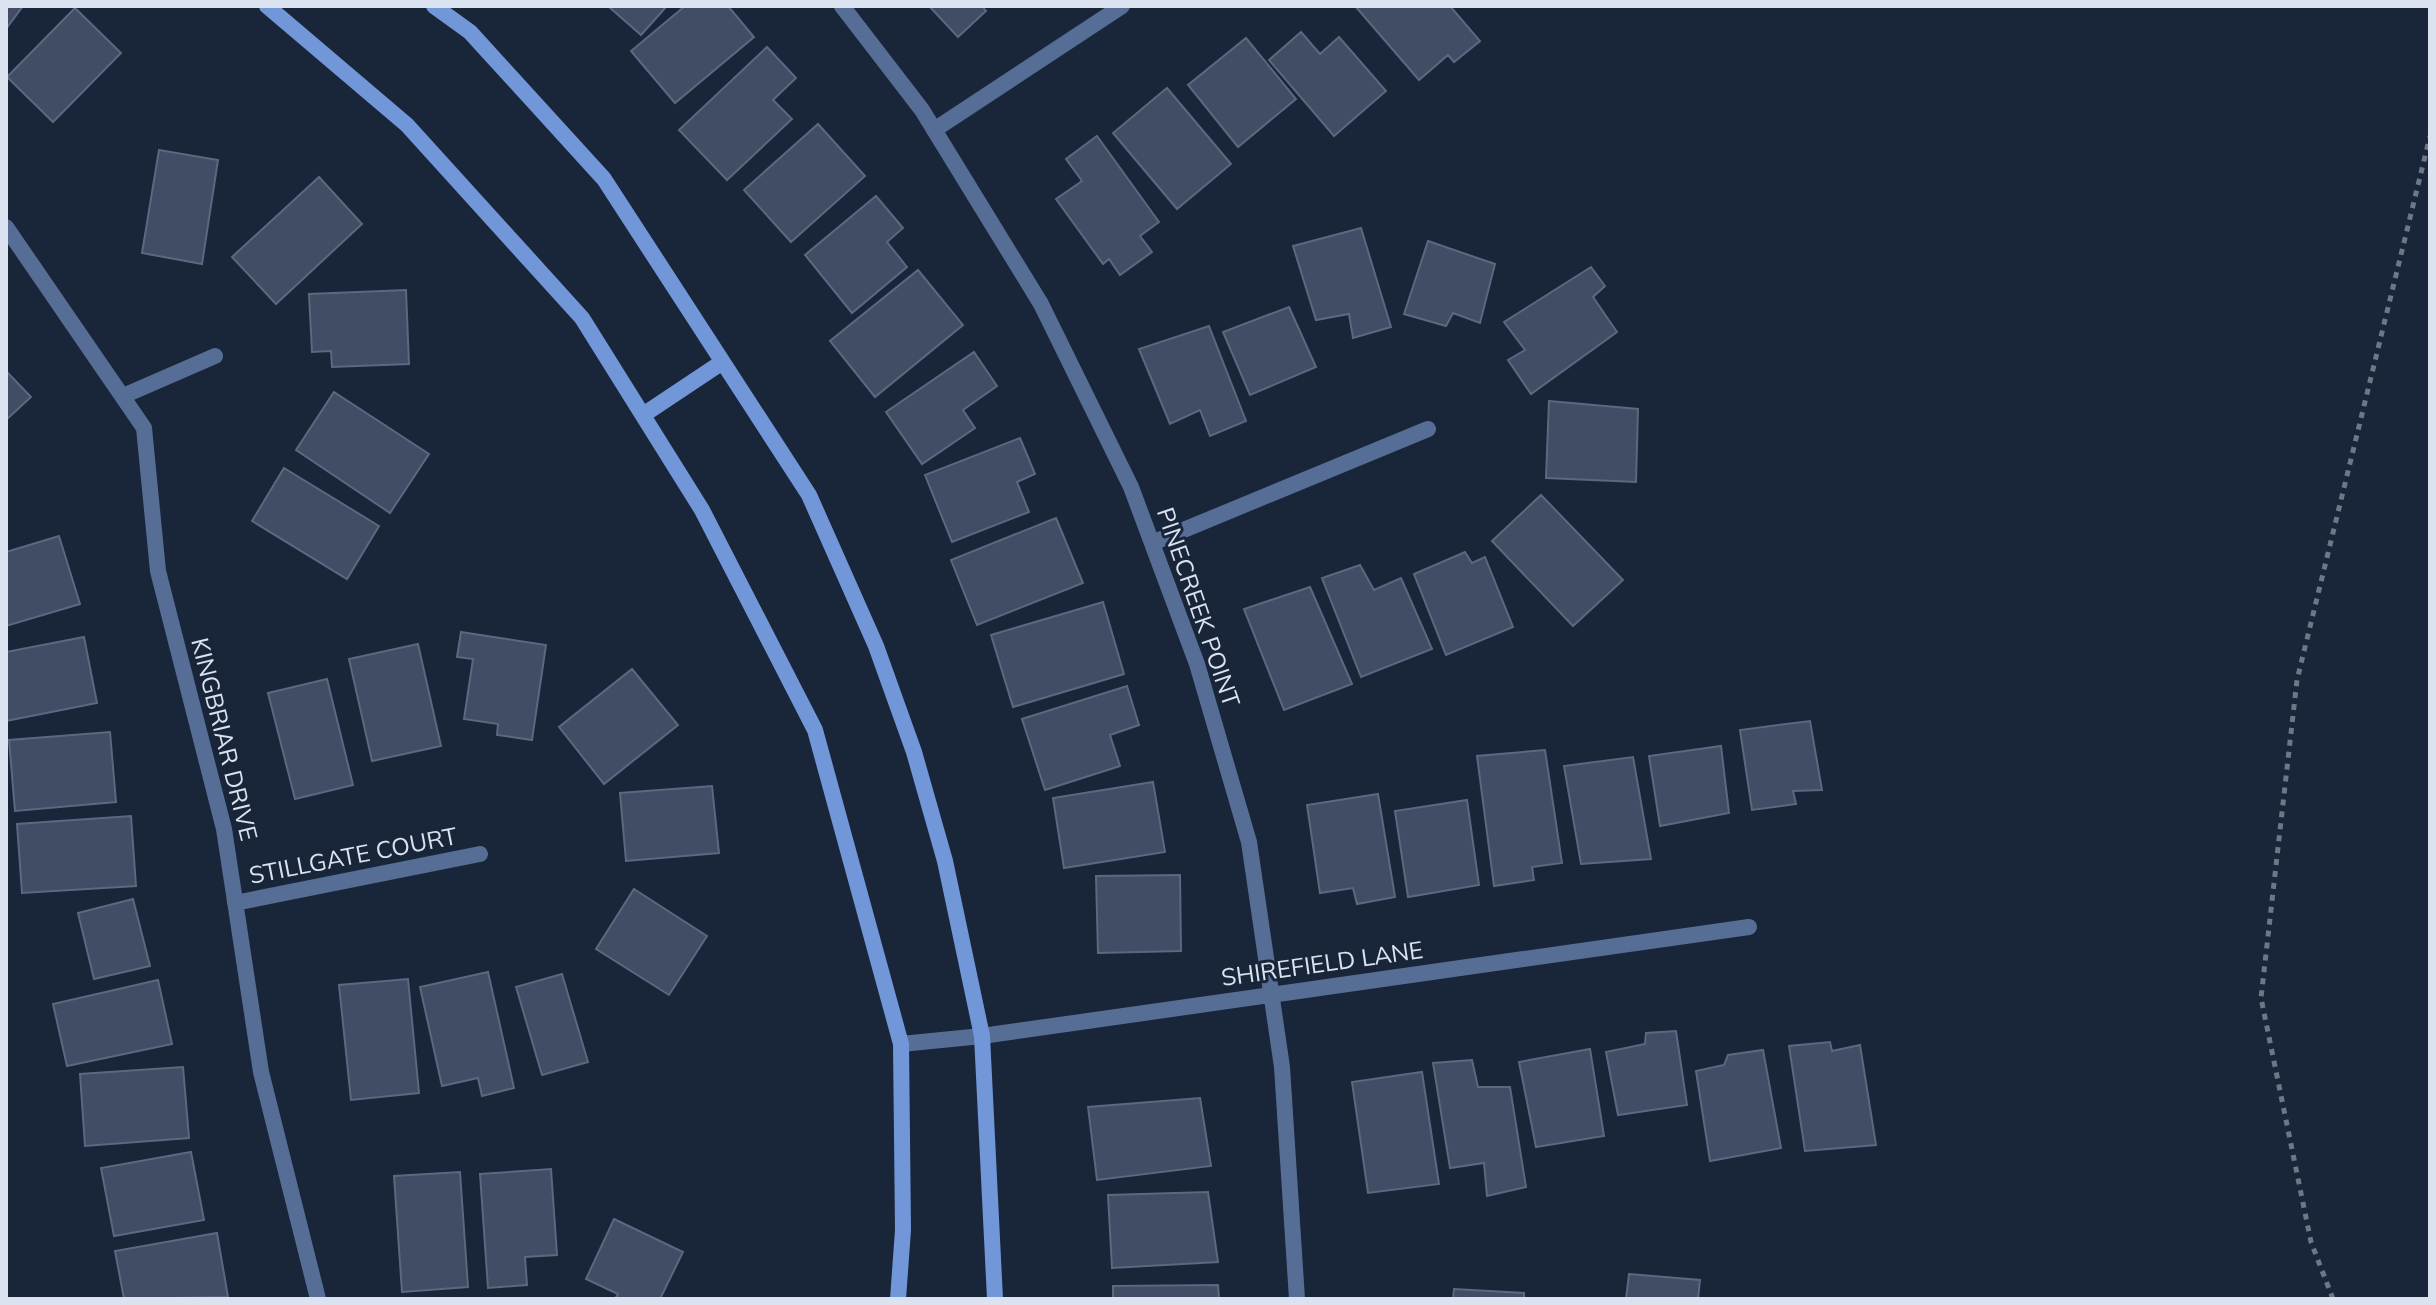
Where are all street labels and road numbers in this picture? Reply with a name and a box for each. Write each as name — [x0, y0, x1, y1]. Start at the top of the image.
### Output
street label: PINECREEK POINT — [1151, 503, 1247, 711]
street label: KINGBRIAR DRIVE — [185, 634, 265, 844]
street label: STILLGATE COURT — [246, 820, 460, 890]
street label: SHIREFIELD LANE — [1219, 934, 1425, 992]

